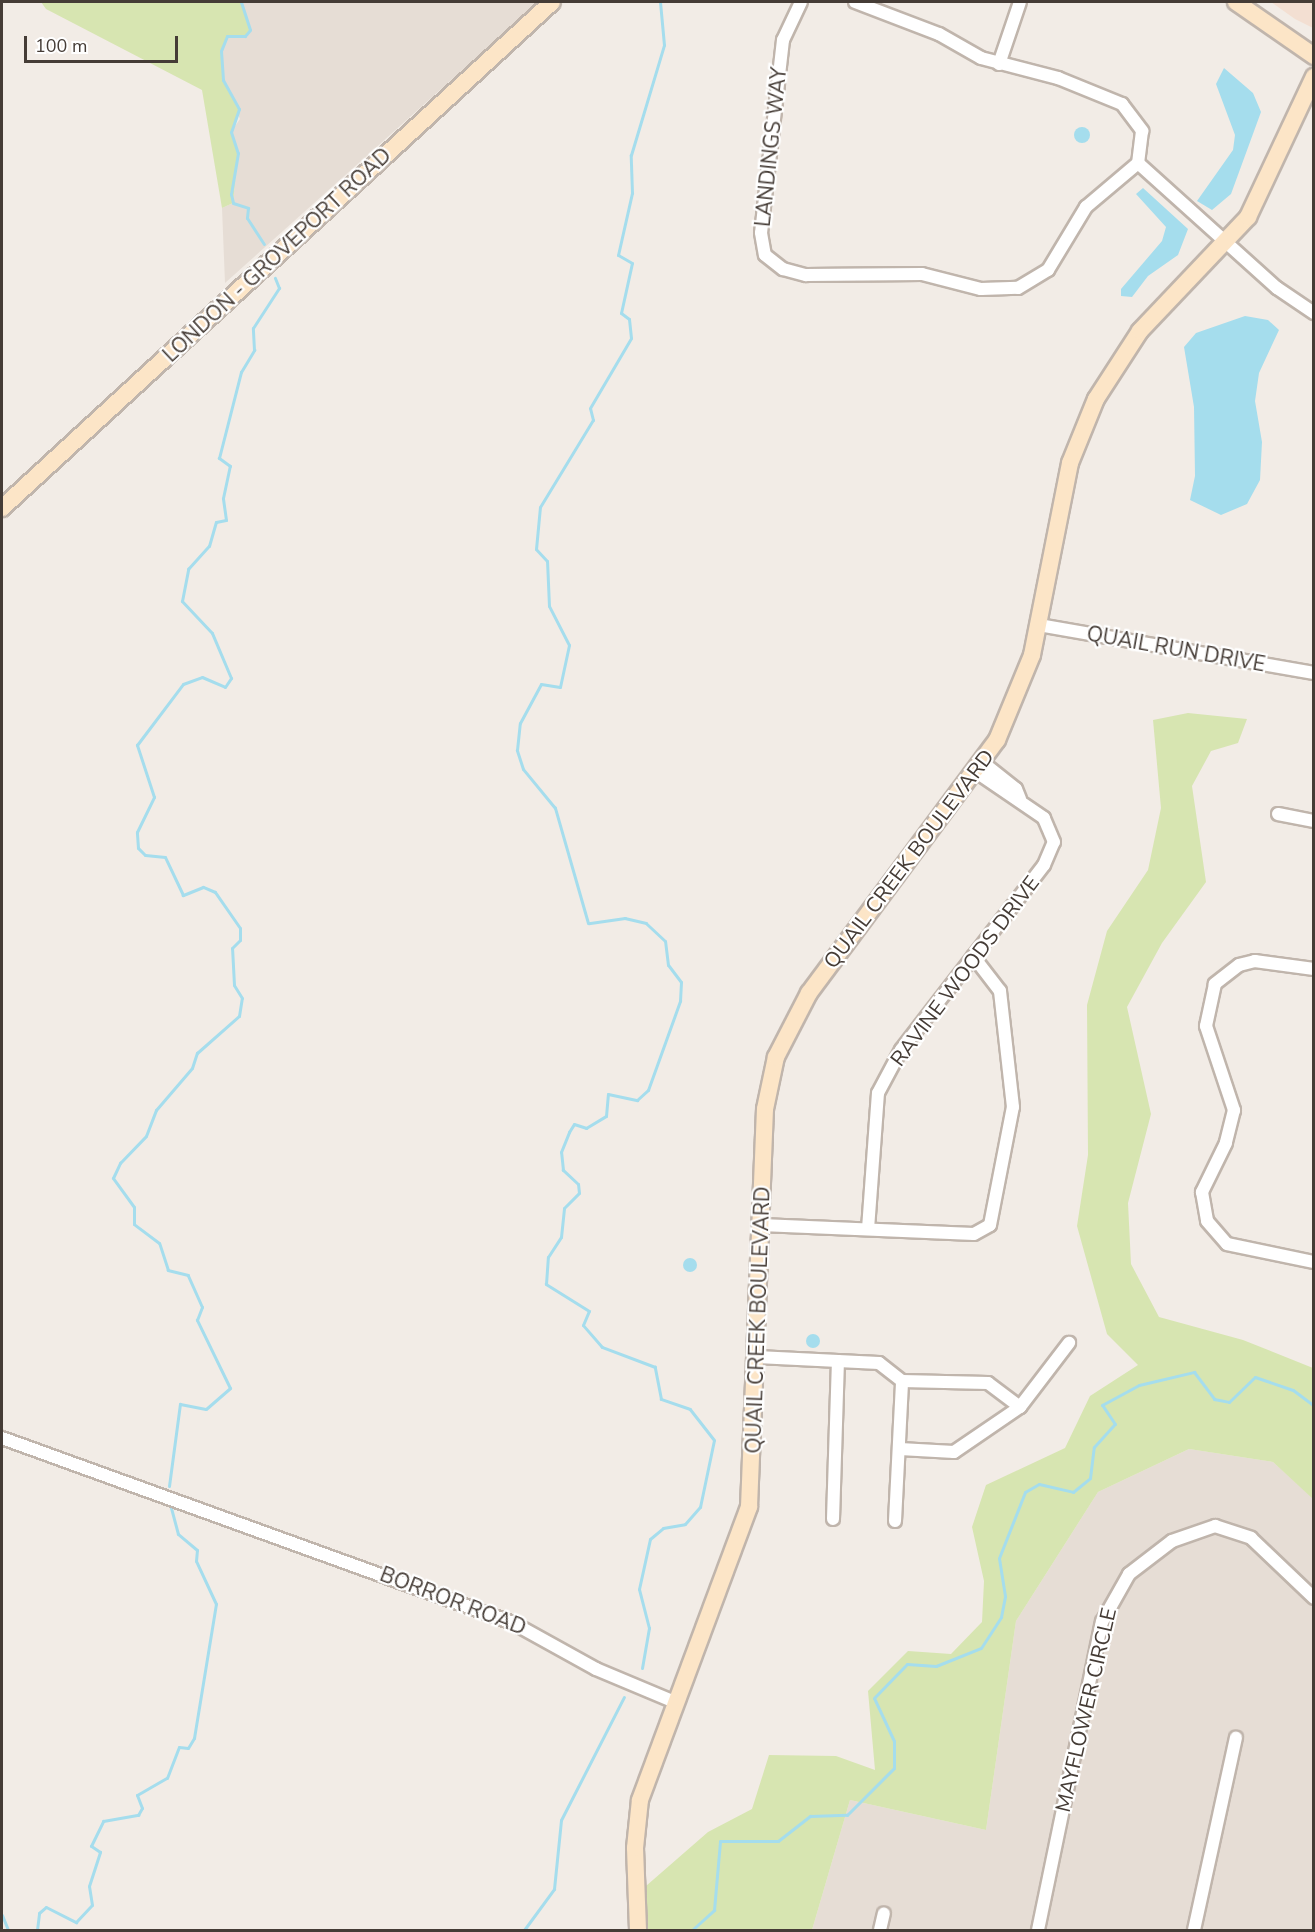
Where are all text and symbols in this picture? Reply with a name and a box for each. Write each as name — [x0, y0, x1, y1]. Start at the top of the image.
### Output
scale bar — [27, 24, 182, 62]
text: 100 m — [35, 34, 87, 58]
street label: LANDINGS WAY — [750, 66, 792, 228]
street label: LONDON - GROVEPORT ROAD — [158, 143, 396, 367]
street label: QUAIL RUN DRIVE — [1085, 621, 1267, 677]
street label: QUAIL CREEK BOULEVARD — [818, 745, 1000, 973]
street label: RAVINE WOODS DRIVE — [885, 871, 1045, 1071]
street label: QUAIL CREEK BOULEVARD — [741, 1186, 775, 1454]
street label: BORROR ROAD — [376, 1562, 530, 1640]
street label: MAYFLOWER CIRCLE — [1050, 1605, 1122, 1815]

